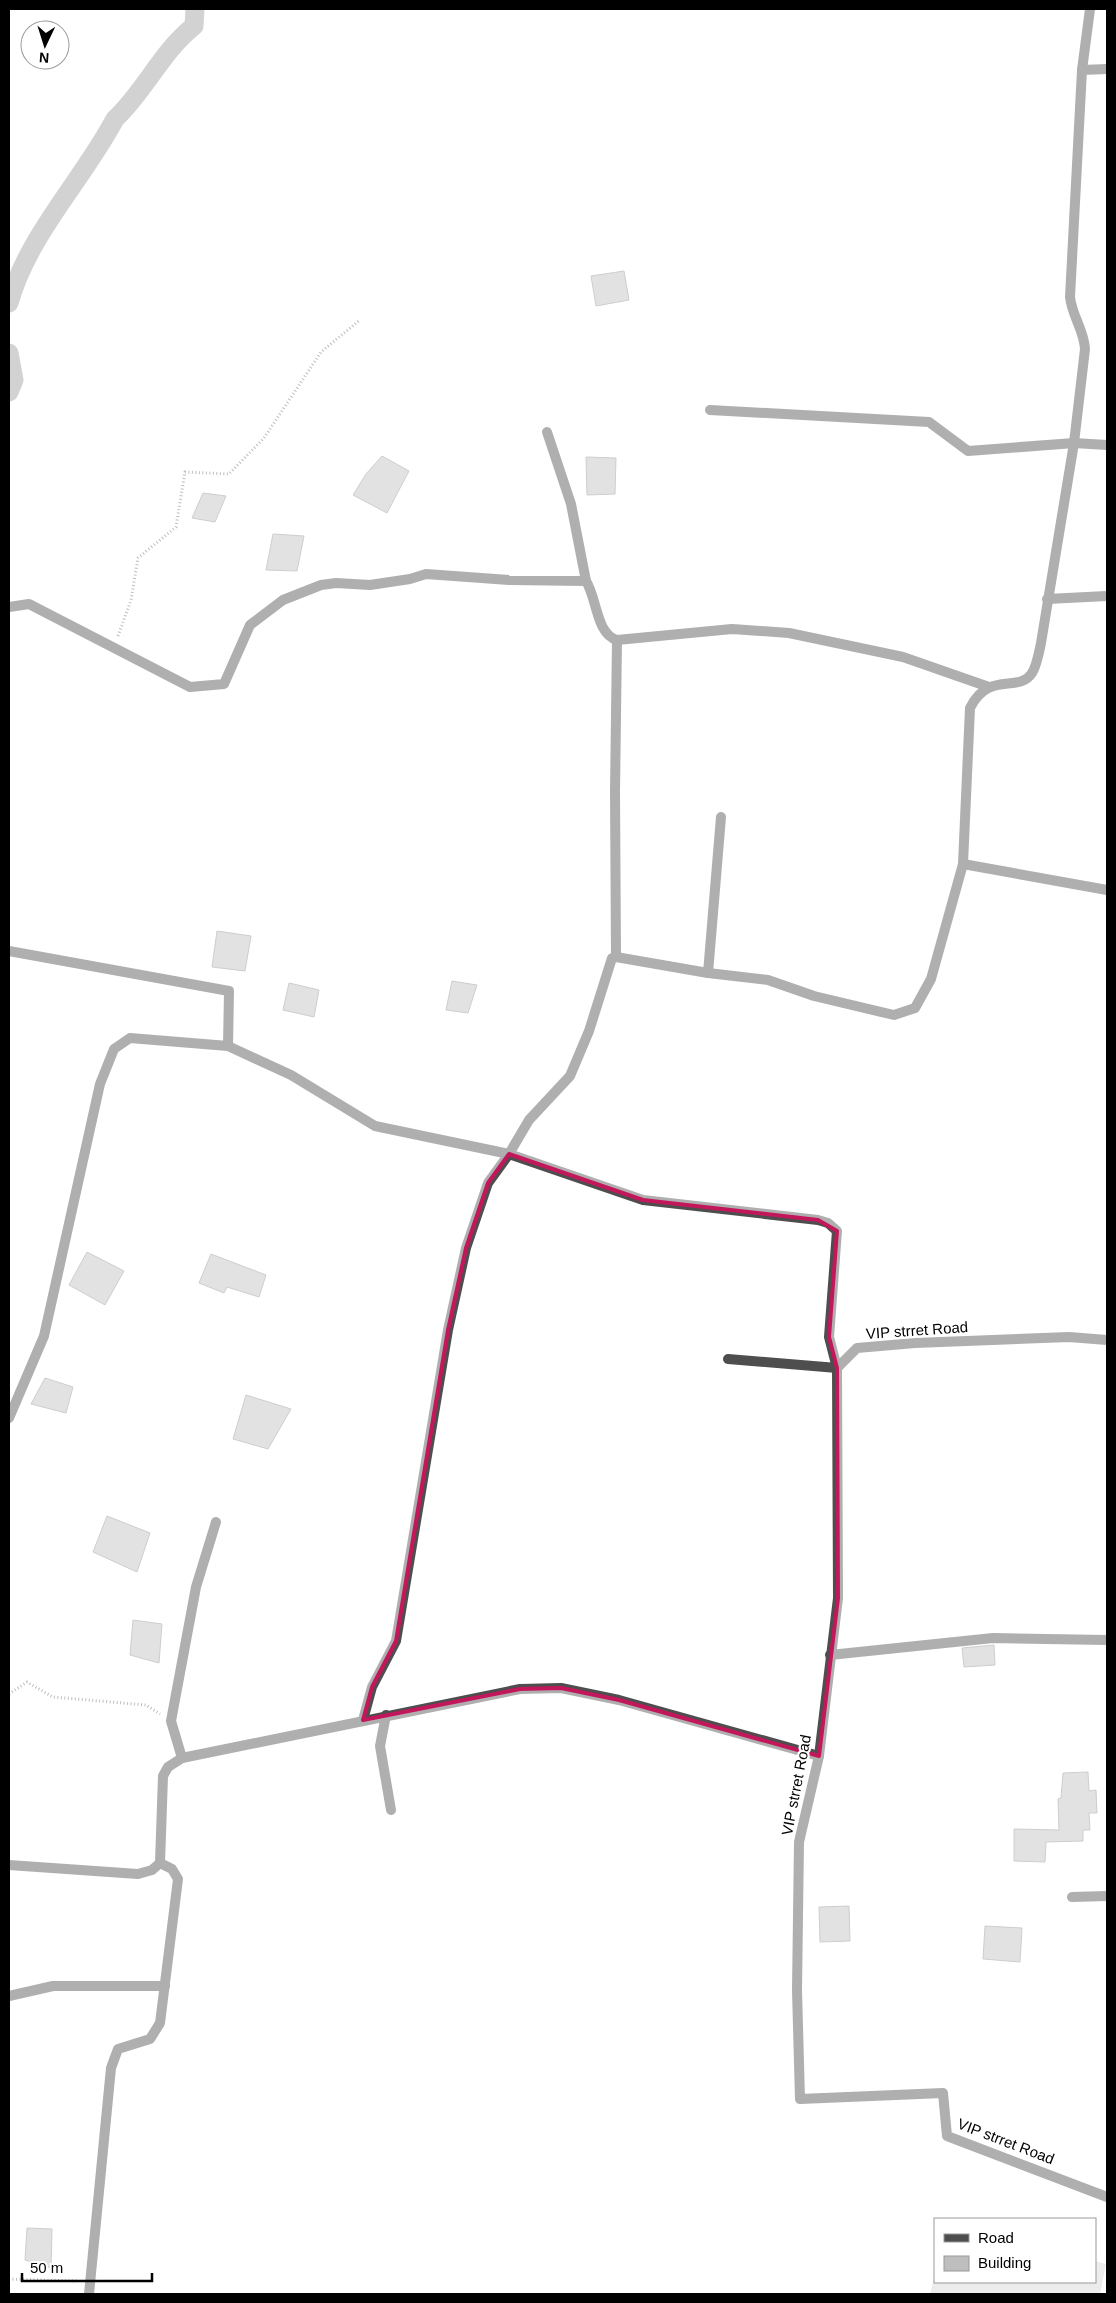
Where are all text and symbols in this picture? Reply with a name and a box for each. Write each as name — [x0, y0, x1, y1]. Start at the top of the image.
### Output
north arrow — [20, 20, 70, 70]
text: N — [38, 50, 50, 66]
street label: VIP strret Road — [865, 1318, 969, 1342]
street label: VIP strret Road — [778, 1733, 814, 1837]
street label: VIP strret Road — [955, 2115, 1057, 2167]
legend — [934, 2218, 1096, 2283]
text: Road — [978, 2229, 1014, 2246]
scale bar — [22, 2250, 152, 2282]
text: Building — [978, 2254, 1031, 2271]
text: 50 m — [30, 2259, 63, 2276]

